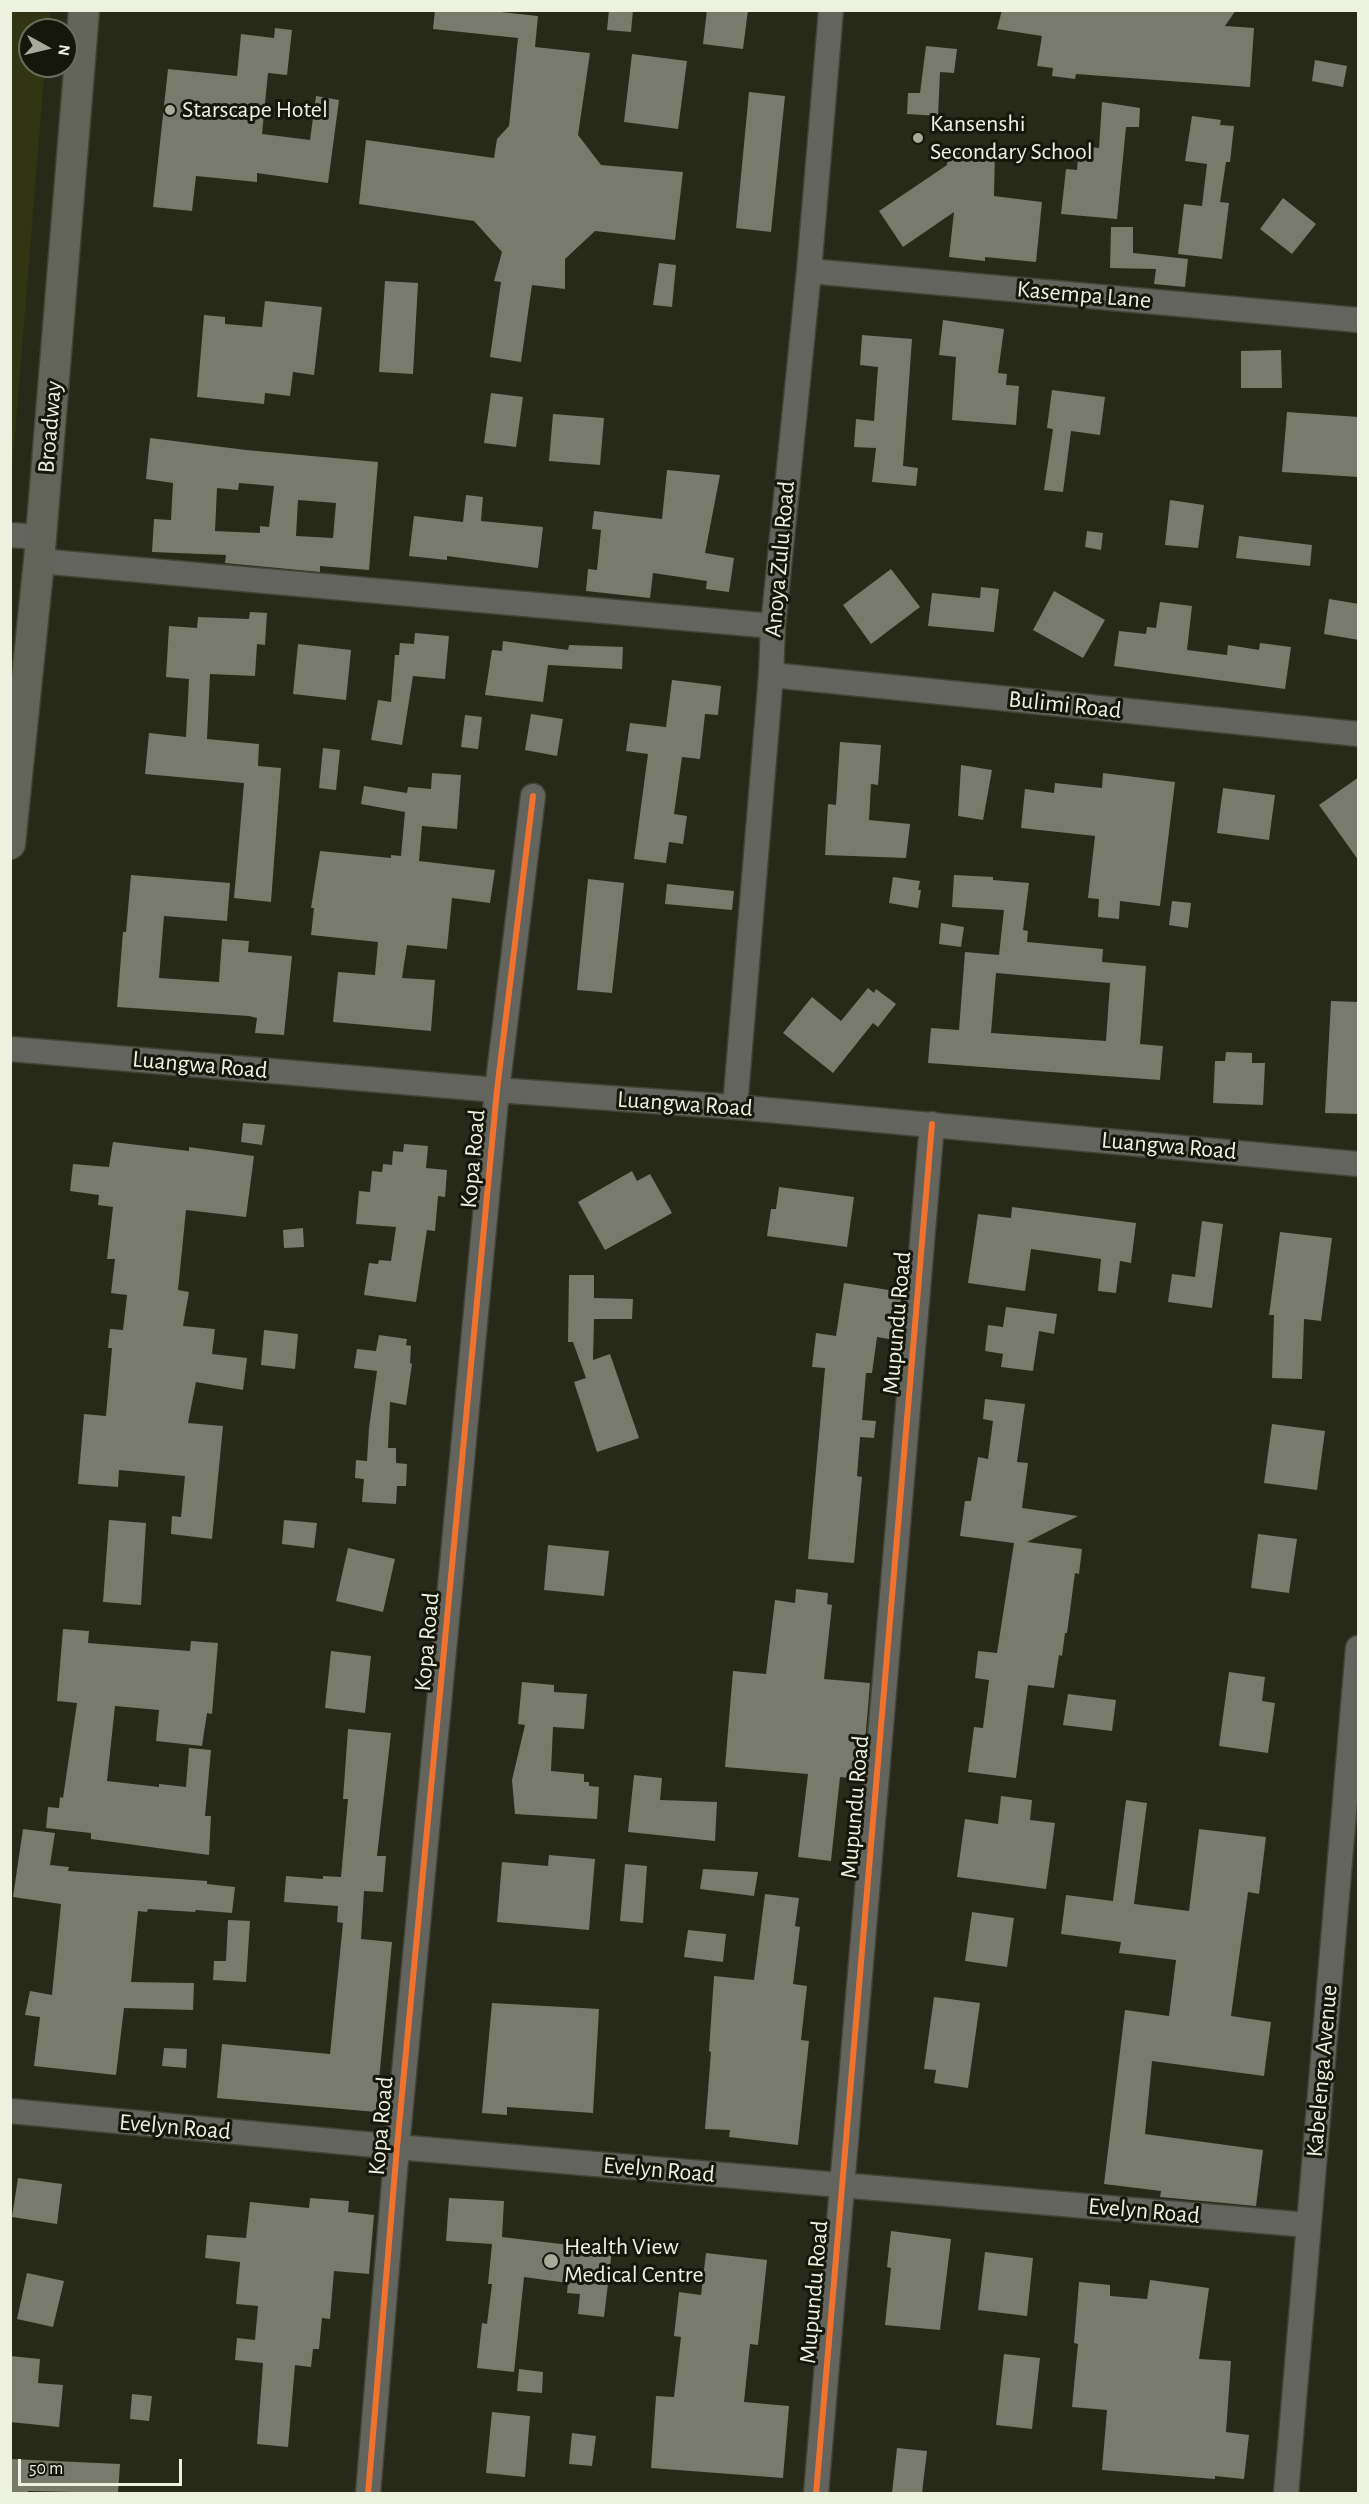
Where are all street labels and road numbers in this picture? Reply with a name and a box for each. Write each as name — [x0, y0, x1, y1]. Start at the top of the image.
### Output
street label: Kasempa Lane — [1016, 275, 1152, 315]
street label: Broadway — [32, 380, 68, 474]
street label: Anoya Zulu Road — [759, 480, 801, 638]
street label: Bulimi Road — [1007, 685, 1123, 725]
street label: Luangwa Road — [131, 1045, 269, 1085]
street label: Luangwa Road — [616, 1085, 754, 1123]
street label: Kopa Road — [454, 1108, 492, 1210]
street label: Luangwa Road — [1100, 1126, 1238, 1166]
street label: Mupundu Road — [876, 1250, 918, 1396]
street label: Kopa Road — [408, 1591, 446, 1693]
street label: Mupundu Road — [834, 1734, 876, 1880]
street label: Kabelenga Avenue — [1300, 1984, 1344, 2158]
street label: Kopa Road — [362, 2075, 400, 2177]
street label: Evelyn Road — [118, 2108, 232, 2146]
street label: Evelyn Road — [602, 2151, 716, 2189]
street label: Evelyn Road — [1087, 2192, 1201, 2230]
street label: Mupundu Road — [793, 2219, 835, 2365]

